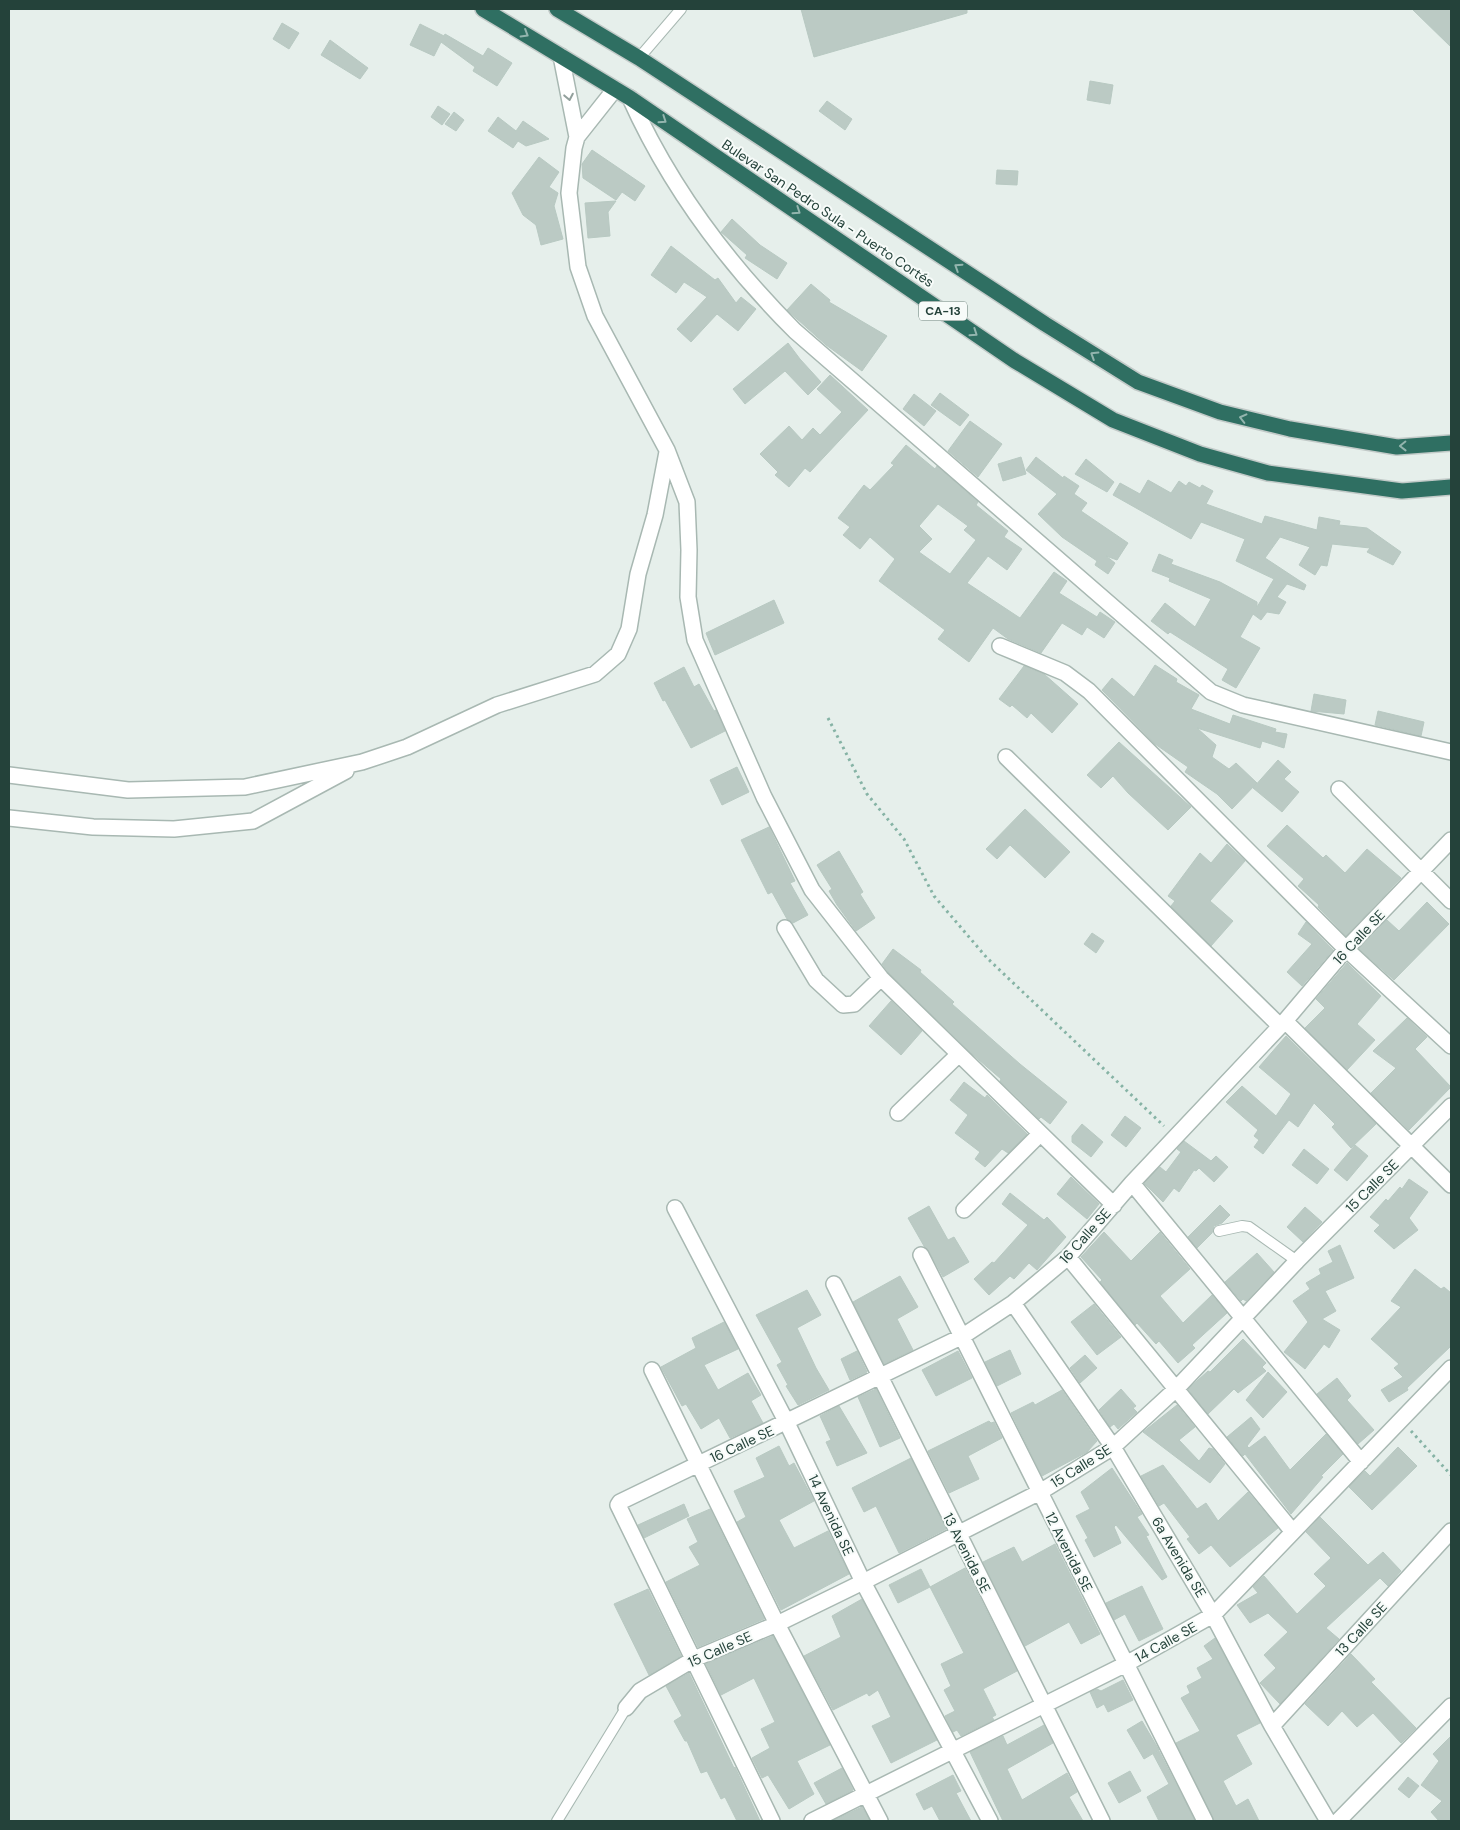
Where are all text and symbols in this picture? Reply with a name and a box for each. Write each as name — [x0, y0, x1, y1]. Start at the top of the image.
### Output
one-way arrow — [519, 28, 528, 38]
one-way arrow — [563, 92, 574, 101]
one-way arrow — [657, 114, 666, 123]
street label: Bulevar San Pedro Sula - Puerto Cortés — [719, 135, 937, 291]
one-way arrow — [791, 205, 800, 215]
one-way arrow — [954, 264, 963, 273]
road number: CA-13 — [919, 302, 967, 321]
one-way arrow — [968, 327, 978, 336]
one-way arrow — [1091, 352, 1100, 361]
one-way arrow — [1238, 413, 1247, 424]
one-way arrow — [1398, 441, 1406, 451]
street label: 16 Calle SE — [1329, 906, 1389, 968]
street label: 15 Calle SE — [1342, 1155, 1403, 1216]
street label: 16 Calle SE — [1055, 1204, 1115, 1267]
street label: 16 Calle SE — [707, 1421, 777, 1467]
street label: 15 Calle SE — [1047, 1440, 1115, 1492]
street label: 14 Avenida SE — [804, 1471, 858, 1559]
street label: 12 Avenida SE — [1041, 1509, 1097, 1595]
street label: 13 Avenida SE — [939, 1510, 995, 1596]
street label: 6a Avenida SE — [1148, 1513, 1210, 1601]
street label: 13 Calle SE — [1331, 1598, 1391, 1660]
street label: 14 Calle SE — [1132, 1618, 1200, 1666]
street label: 15 Calle SE — [685, 1627, 755, 1671]

